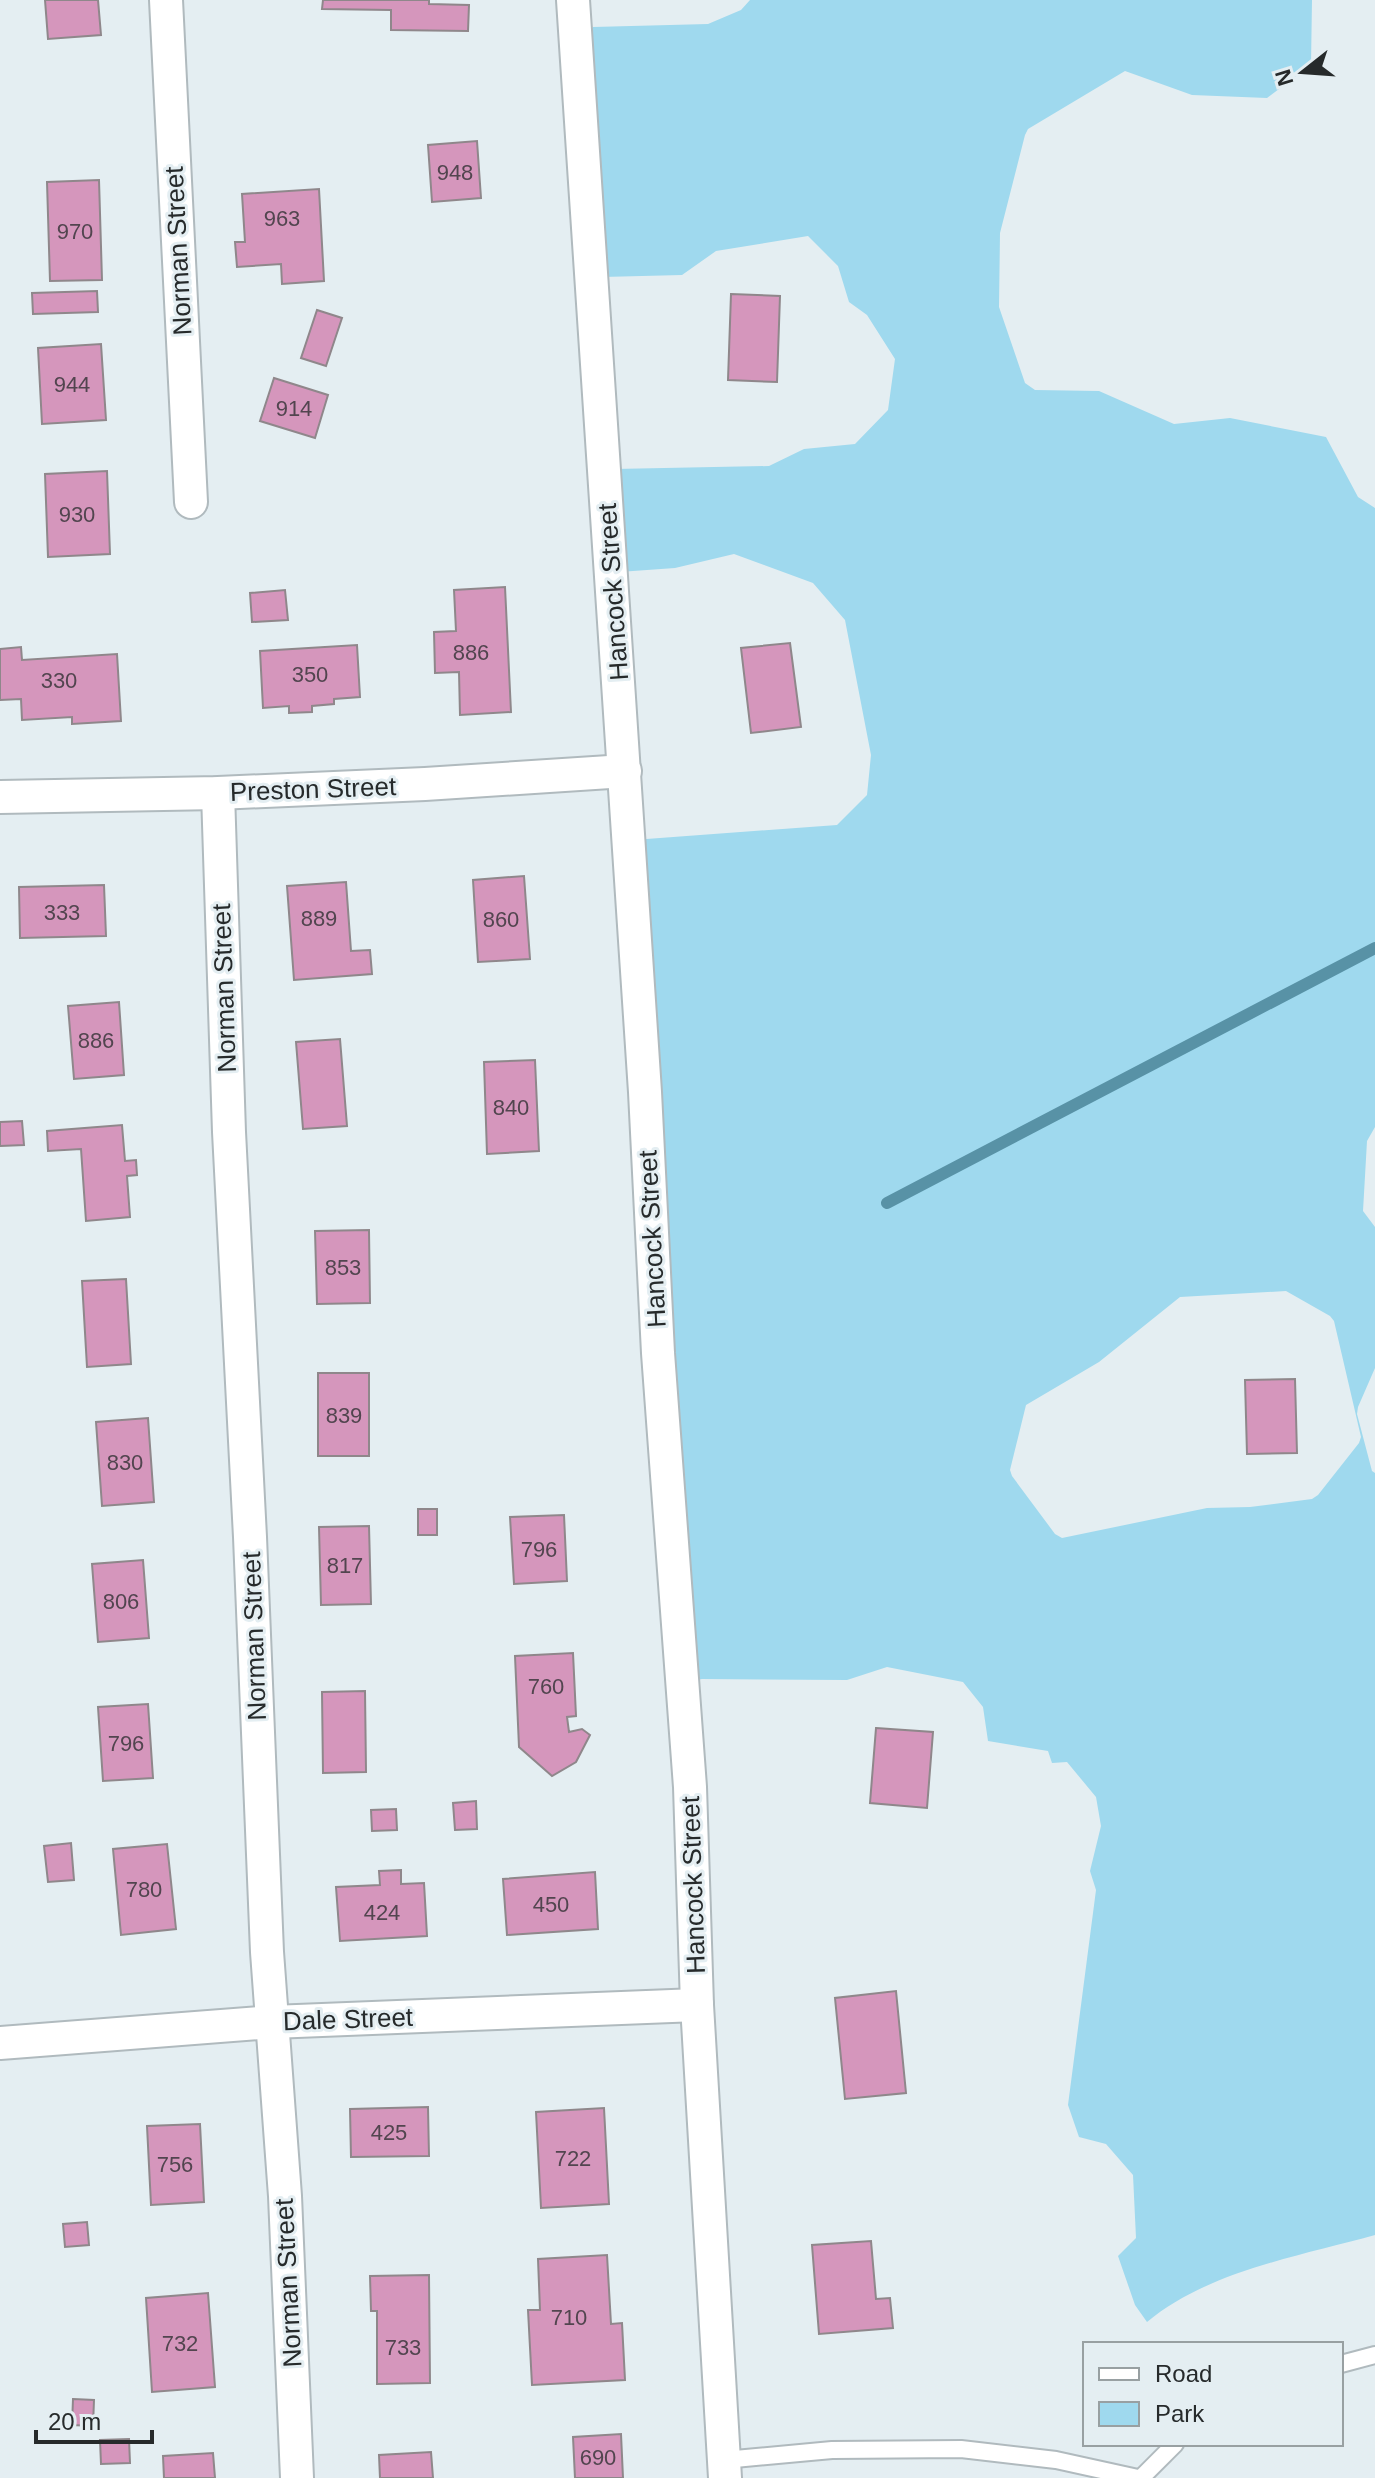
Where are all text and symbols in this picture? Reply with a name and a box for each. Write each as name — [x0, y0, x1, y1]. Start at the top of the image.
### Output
north arrow — [1263, 32, 1343, 112]
text: N — [1270, 66, 1299, 89]
house number: 948 — [437, 160, 473, 185]
street label: Norman Street — [159, 165, 197, 336]
house number: 963 — [264, 206, 300, 231]
house number: 970 — [57, 219, 93, 244]
house number: 944 — [54, 372, 90, 397]
house number: 914 — [276, 396, 312, 421]
house number: 930 — [59, 502, 95, 527]
street label: Hancock Street — [592, 502, 634, 682]
house number: 886 — [453, 640, 489, 665]
house number: 350 — [292, 662, 328, 687]
house number: 330 — [41, 668, 77, 693]
street label: Preston Street — [229, 771, 397, 807]
house number: 333 — [44, 900, 80, 925]
street label: Norman Street — [206, 902, 242, 1073]
house number: 889 — [301, 906, 337, 931]
house number: 860 — [483, 907, 519, 932]
house number: 886 — [78, 1028, 114, 1053]
house number: 840 — [493, 1095, 529, 1120]
street label: Hancock Street — [632, 1149, 672, 1329]
house number: 853 — [325, 1255, 361, 1280]
house number: 839 — [326, 1403, 362, 1428]
house number: 830 — [107, 1450, 143, 1475]
house number: 796 — [521, 1537, 557, 1562]
street label: Norman Street — [236, 1550, 272, 1721]
house number: 817 — [327, 1553, 363, 1578]
house number: 806 — [103, 1589, 139, 1614]
house number: 760 — [528, 1674, 564, 1699]
house number: 796 — [108, 1731, 144, 1756]
street label: Hancock Street — [675, 1795, 711, 1974]
house number: 780 — [126, 1877, 162, 1902]
house number: 450 — [533, 1892, 569, 1917]
house number: 424 — [364, 1900, 400, 1925]
street label: Dale Street — [282, 2002, 414, 2036]
house number: 425 — [371, 2120, 407, 2145]
house number: 722 — [555, 2146, 591, 2171]
house number: 756 — [157, 2152, 193, 2177]
street label: Norman Street — [269, 2197, 307, 2368]
house number: 710 — [551, 2305, 587, 2330]
house number: 732 — [162, 2331, 198, 2356]
house number: 733 — [385, 2335, 421, 2360]
legend — [1083, 2342, 1343, 2446]
text: Road — [1155, 2360, 1212, 2387]
scale bar — [36, 2394, 152, 2444]
text: Park — [1155, 2400, 1205, 2427]
text: 20 m — [48, 2408, 101, 2435]
house number: 690 — [580, 2445, 616, 2470]

